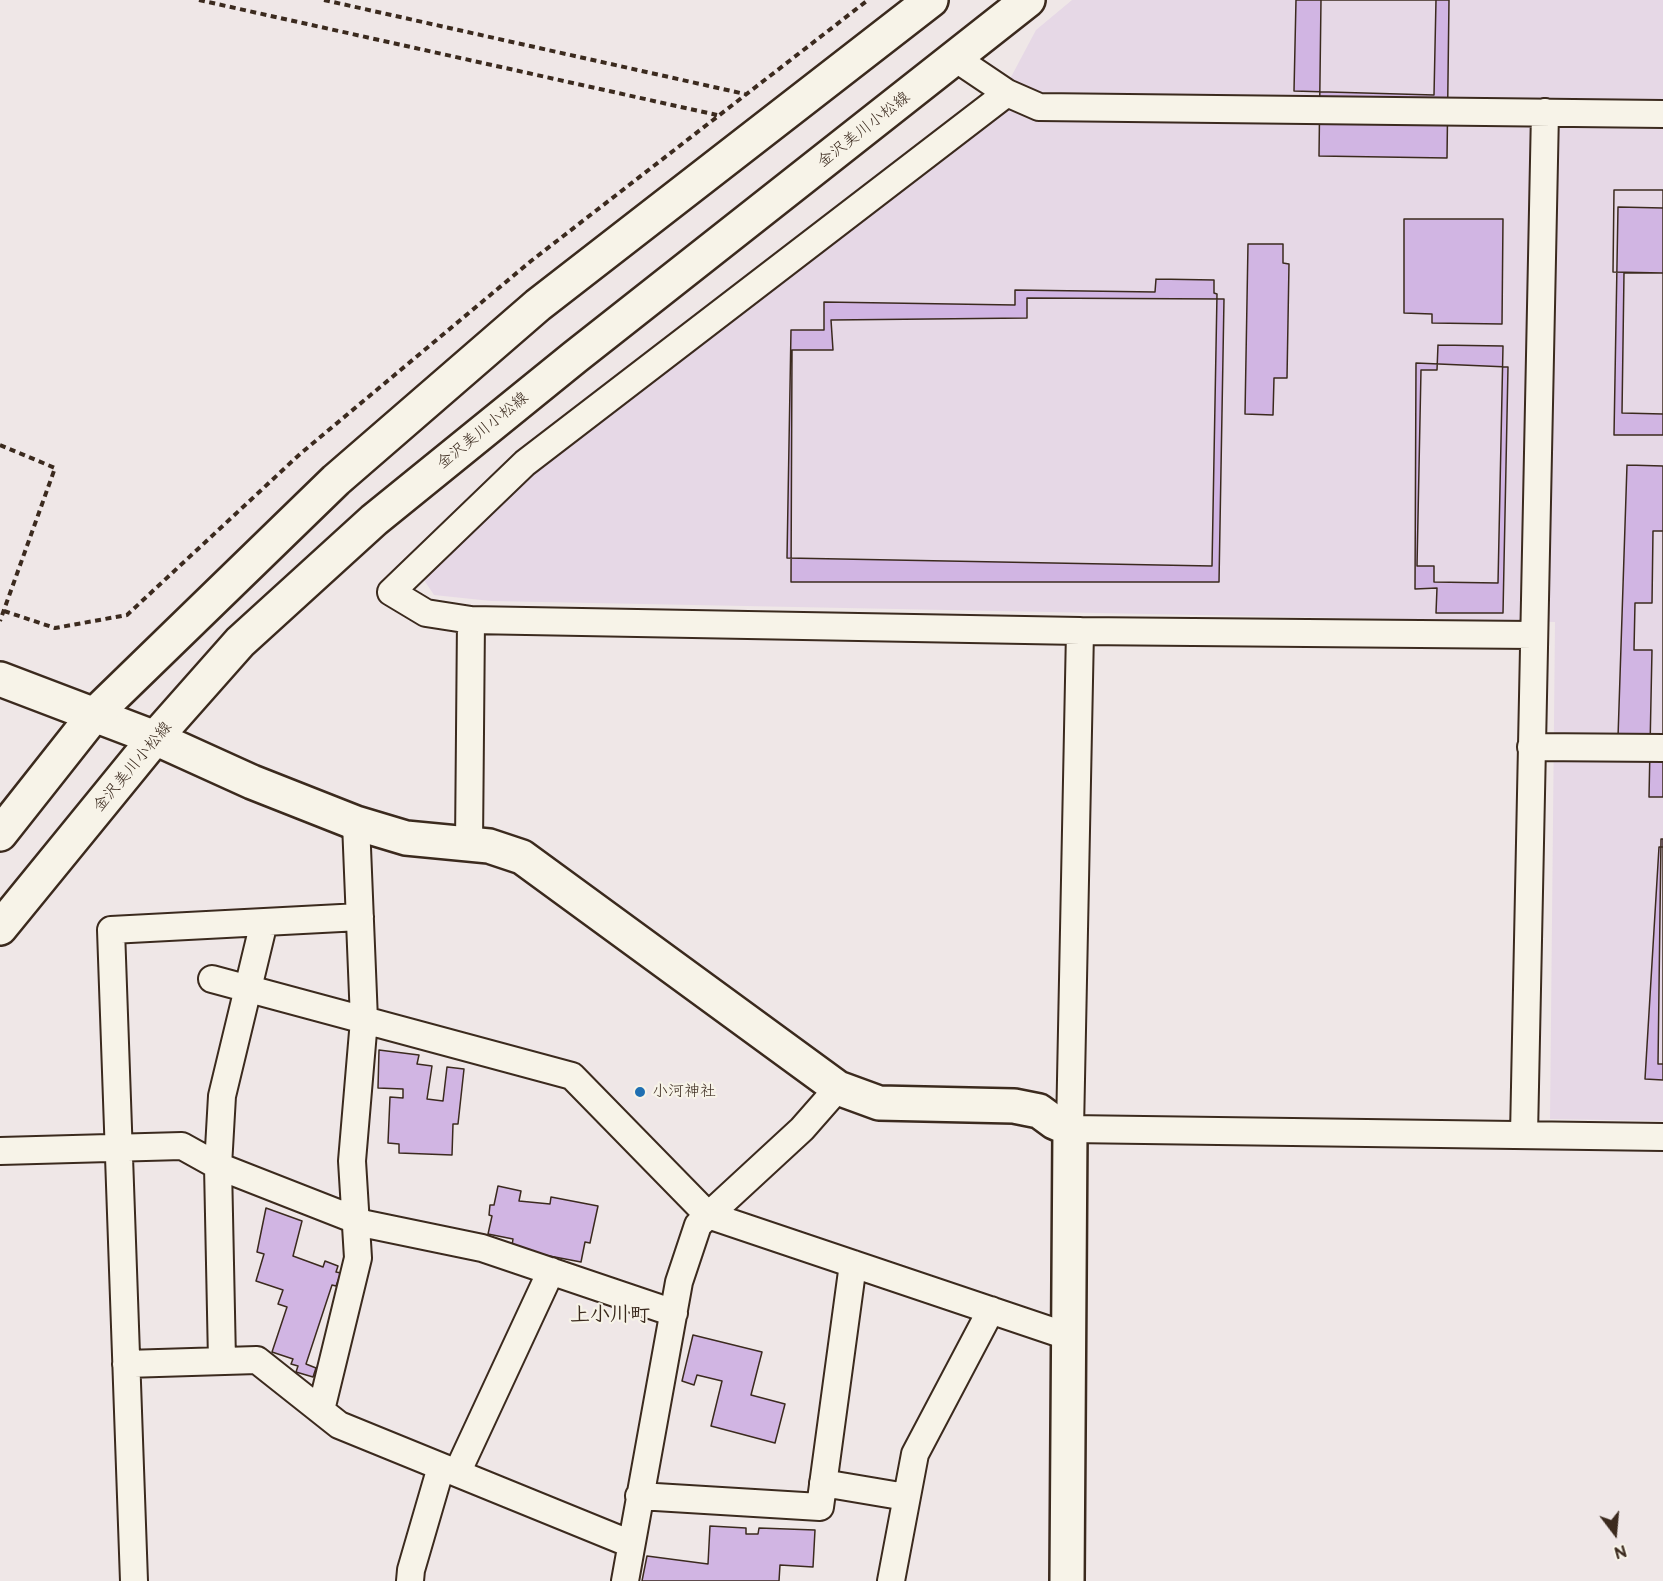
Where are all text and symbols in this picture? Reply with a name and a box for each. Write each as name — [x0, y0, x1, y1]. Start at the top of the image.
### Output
street label: 金沢美川小松線 — [814, 88, 914, 172]
street label: 金沢美川小松線 — [433, 388, 533, 474]
street label: 金沢美川小松線 — [90, 718, 176, 816]
place label: 小河神社 — [652, 1082, 716, 1102]
marker: 小河神社 — [633, 1085, 647, 1099]
district label: 上小川町 — [570, 1304, 650, 1328]
north arrow — [1585, 1503, 1645, 1563]
text: N — [1612, 1540, 1629, 1562]

